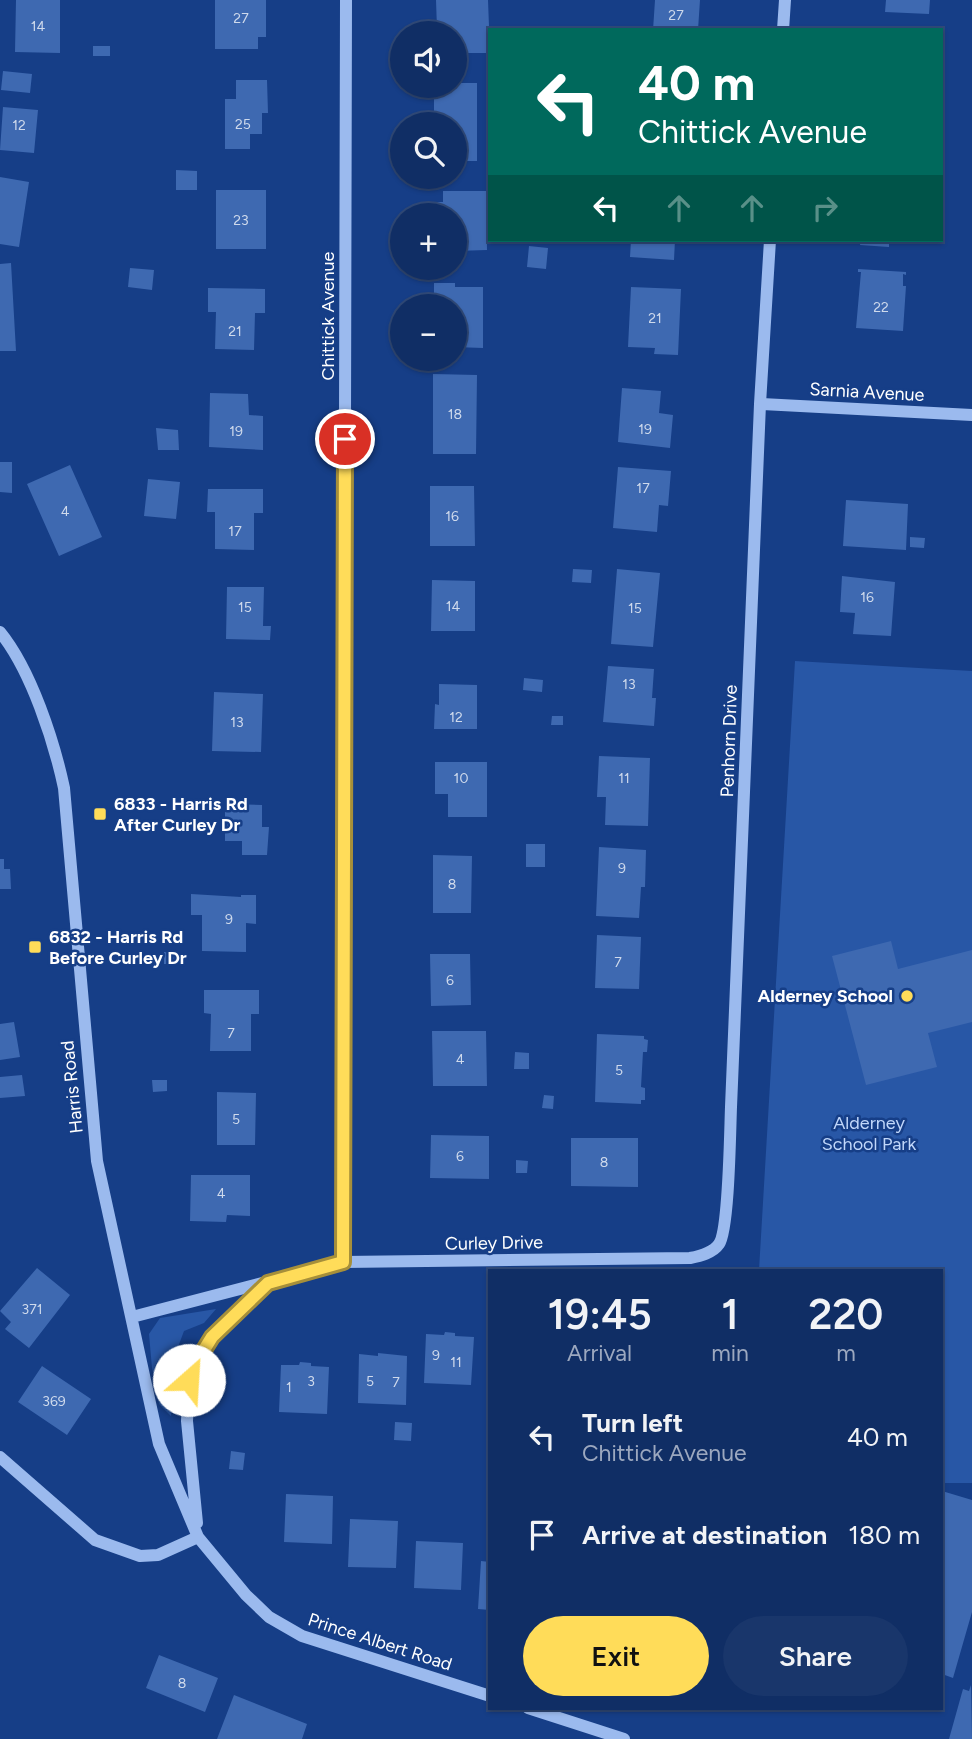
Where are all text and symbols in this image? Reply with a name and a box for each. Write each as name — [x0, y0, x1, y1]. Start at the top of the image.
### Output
house number: 27 — [668, 7, 684, 24]
house number: 27 — [233, 10, 249, 27]
house number: 14 — [31, 18, 46, 35]
map controls — [390, 21, 467, 371]
button: sound — [390, 21, 467, 98]
text: 40 m — [638, 53, 755, 112]
icon: left — [523, 56, 614, 147]
button: search — [390, 112, 467, 189]
text: Chittick Avenue — [638, 113, 867, 151]
house number: 25 — [235, 116, 251, 133]
house number: 12 — [12, 117, 26, 134]
icon: left — [587, 189, 625, 227]
icon: ahead — [660, 189, 698, 227]
icon: ahead — [733, 189, 771, 227]
icon: right — [806, 189, 844, 227]
button: + — [390, 203, 467, 280]
house number: 23 — [233, 212, 249, 229]
street label: Chittick Avenue — [317, 251, 339, 380]
button: − — [390, 294, 467, 371]
house number: 22 — [873, 299, 889, 316]
house number: 21 — [648, 310, 662, 327]
house number: 21 — [228, 323, 242, 340]
street label: Sarnia Avenue — [809, 378, 925, 406]
house number: 18 — [448, 406, 462, 423]
pin — [315, 409, 375, 469]
icon: arrive — [326, 420, 364, 458]
house number: 19 — [638, 421, 652, 438]
house number: 19 — [229, 423, 243, 440]
house number: 17 — [636, 480, 650, 497]
house number: 4 — [61, 503, 70, 520]
house number: 16 — [445, 508, 459, 525]
house number: 17 — [228, 523, 242, 540]
house number: 16 — [860, 589, 874, 606]
house number: 14 — [446, 598, 461, 615]
house number: 15 — [238, 599, 252, 616]
house number: 15 — [628, 600, 642, 617]
house number: 13 — [622, 676, 636, 693]
street label: Penhorn Drive — [716, 684, 742, 798]
house number: 12 — [449, 709, 463, 726]
house number: 13 — [230, 714, 244, 731]
house number: 10 — [454, 770, 468, 787]
house number: 11 — [618, 770, 630, 787]
place label: 6833 - Harris Rd After Curley Dr — [114, 793, 248, 836]
marker: 6833 - Harris Rd After Curley Dr — [92, 806, 108, 822]
house number: 9 — [618, 860, 626, 877]
house number: 8 — [448, 876, 456, 893]
house number: 9 — [225, 911, 233, 928]
place label: 6832 - Harris Rd Before Curley Dr — [49, 926, 187, 969]
marker: 6832 - Harris Rd Before Curley Dr — [27, 939, 43, 955]
house number: 7 — [614, 954, 622, 971]
house number: 6 — [446, 972, 454, 989]
place label: Alderney School — [757, 985, 893, 1007]
marker: Alderney School — [899, 988, 915, 1004]
house number: 7 — [227, 1025, 235, 1042]
street label: Harris Road — [56, 1039, 88, 1135]
house number: 4 — [456, 1051, 465, 1068]
house number: 5 — [615, 1062, 623, 1079]
house number: 5 — [232, 1111, 240, 1128]
park label: Alderney School Park — [822, 1112, 916, 1155]
house number: 6 — [456, 1148, 464, 1165]
house number: 8 — [600, 1154, 608, 1171]
house number: 4 — [217, 1185, 226, 1202]
street label: Curley Drive — [445, 1231, 543, 1255]
text: 19:45 — [547, 1289, 652, 1340]
text: 1 — [721, 1289, 739, 1340]
text: 220 — [808, 1289, 883, 1340]
house number: 371 — [22, 1301, 42, 1318]
text: Arrival — [567, 1339, 632, 1367]
text: min — [711, 1339, 749, 1367]
text: m — [836, 1339, 856, 1367]
position arrow — [152, 1343, 226, 1417]
house number: 9 — [432, 1347, 440, 1364]
house number: 11 — [450, 1354, 462, 1371]
house number: 3 — [307, 1373, 315, 1390]
house number: 5 — [366, 1373, 374, 1390]
house number: 7 — [392, 1374, 400, 1391]
house number: 1 — [286, 1379, 292, 1396]
house number: 369 — [42, 1393, 66, 1410]
text: Turn left — [582, 1407, 683, 1439]
icon: left — [523, 1418, 561, 1456]
text: 40 m — [847, 1421, 908, 1453]
text: Chittick Avenue — [582, 1439, 747, 1467]
icon: arrive — [523, 1516, 561, 1554]
text: Arrive at destination — [582, 1519, 827, 1551]
text: 180 m — [848, 1519, 920, 1551]
street label: Prince Albert Road — [305, 1608, 455, 1676]
button: Exit — [523, 1616, 709, 1696]
button: Share — [723, 1616, 908, 1696]
house number: 8 — [178, 1675, 186, 1692]

